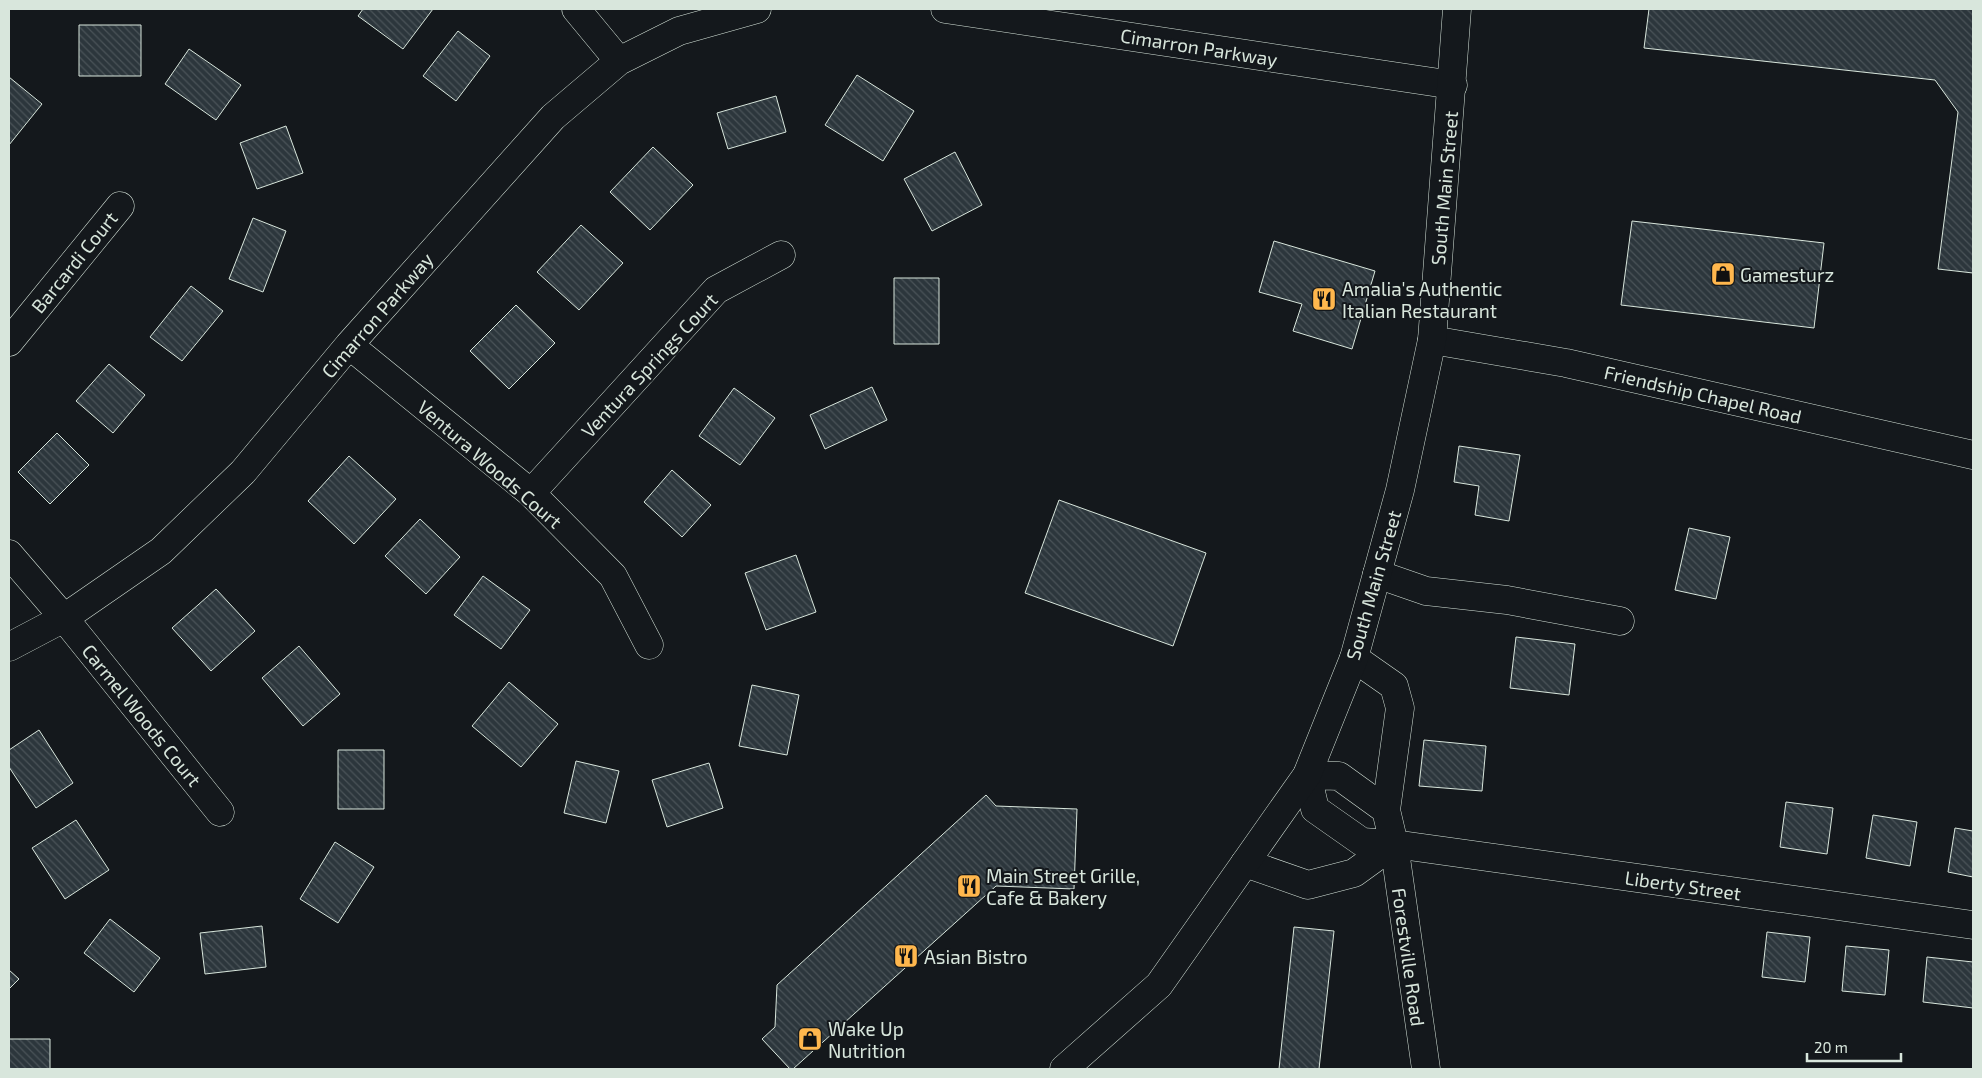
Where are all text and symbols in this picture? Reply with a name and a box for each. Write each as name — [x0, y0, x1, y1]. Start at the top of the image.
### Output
street label: Cimarron Parkway — [1119, 23, 1279, 71]
street label: South Main Street — [1426, 110, 1462, 266]
street label: Barcardi Court — [26, 207, 122, 317]
street label: Cimarron Parkway — [316, 248, 438, 382]
shop icon: Gamesturz — [1710, 261, 1736, 287]
place label: Gamesturz — [1740, 263, 1834, 286]
place label: Amalia's Authentic Italian Restaurant — [1342, 277, 1502, 322]
restaurant icon: Amalia's Authentic Italian Restaurant — [1311, 286, 1337, 312]
street label: Ventura Springs Court — [576, 288, 722, 442]
street label: Friendship Chapel Road — [1602, 360, 1804, 428]
street label: Ventura Woods Court — [413, 395, 567, 533]
street label: South Main Street — [1341, 507, 1405, 663]
street label: Carmel Woods Court — [78, 639, 206, 791]
place label: Main Street Grille, Cafe & Bakery — [986, 864, 1140, 909]
street label: Liberty Street — [1623, 865, 1743, 905]
restaurant icon: Main Street Grille, Cafe & Bakery — [956, 873, 982, 899]
street label: Forestville Road — [1388, 886, 1430, 1028]
restaurant icon: Asian Bistro — [893, 943, 919, 969]
place label: Asian Bistro — [924, 945, 1027, 968]
place label: Wake Up Nutrition — [828, 1017, 906, 1062]
shop icon: Wake Up Nutrition — [797, 1026, 823, 1052]
scale bar — [1807, 1030, 1901, 1062]
text: 20 m — [1814, 1038, 1848, 1056]

